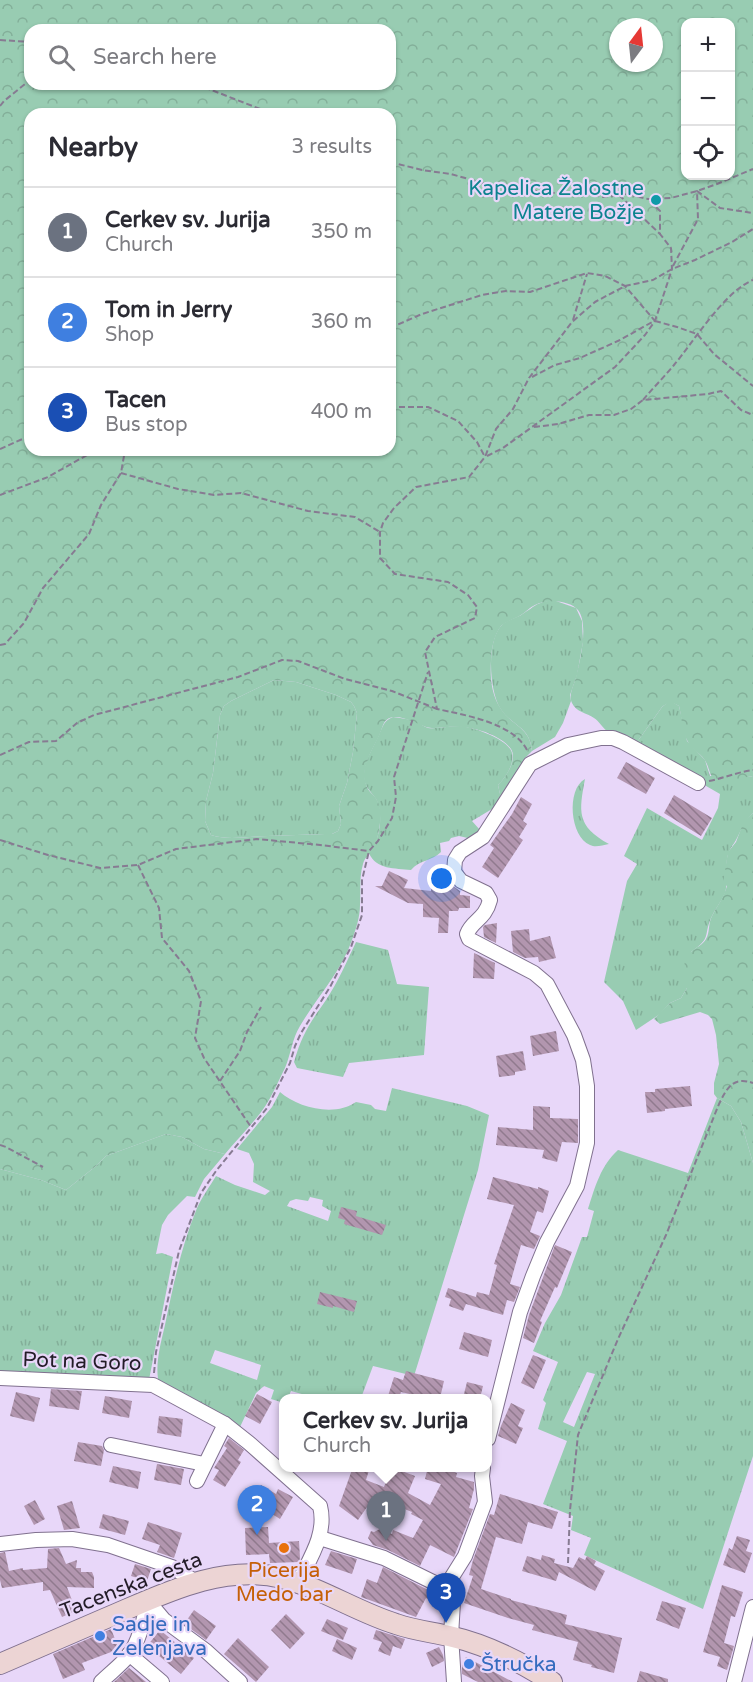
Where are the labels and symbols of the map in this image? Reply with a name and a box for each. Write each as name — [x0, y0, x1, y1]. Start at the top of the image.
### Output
north arrow — [609, 18, 663, 72]
place label: Kapelica Žalostne Matere Božje — [468, 176, 644, 225]
marker: Kapelica Žalostne Matere Božje — [649, 193, 663, 207]
your location — [427, 864, 456, 893]
street label: Pot na Goro — [22, 1347, 142, 1376]
pin: 2 — [238, 1486, 276, 1535]
pin: 1 — [366, 1492, 406, 1541]
marker: Picerija Medo bar — [277, 1541, 291, 1555]
street label: Tacenska cesta — [57, 1547, 206, 1624]
place label: Picerija Medo bar — [236, 1558, 332, 1607]
pin: 3 — [426, 1574, 466, 1623]
place label: Sadje in Zelenjava — [112, 1612, 207, 1661]
marker: Sadje in Zelenjava — [93, 1629, 107, 1643]
place label: Štručka — [481, 1652, 557, 1677]
marker: Štručka — [462, 1657, 476, 1671]

